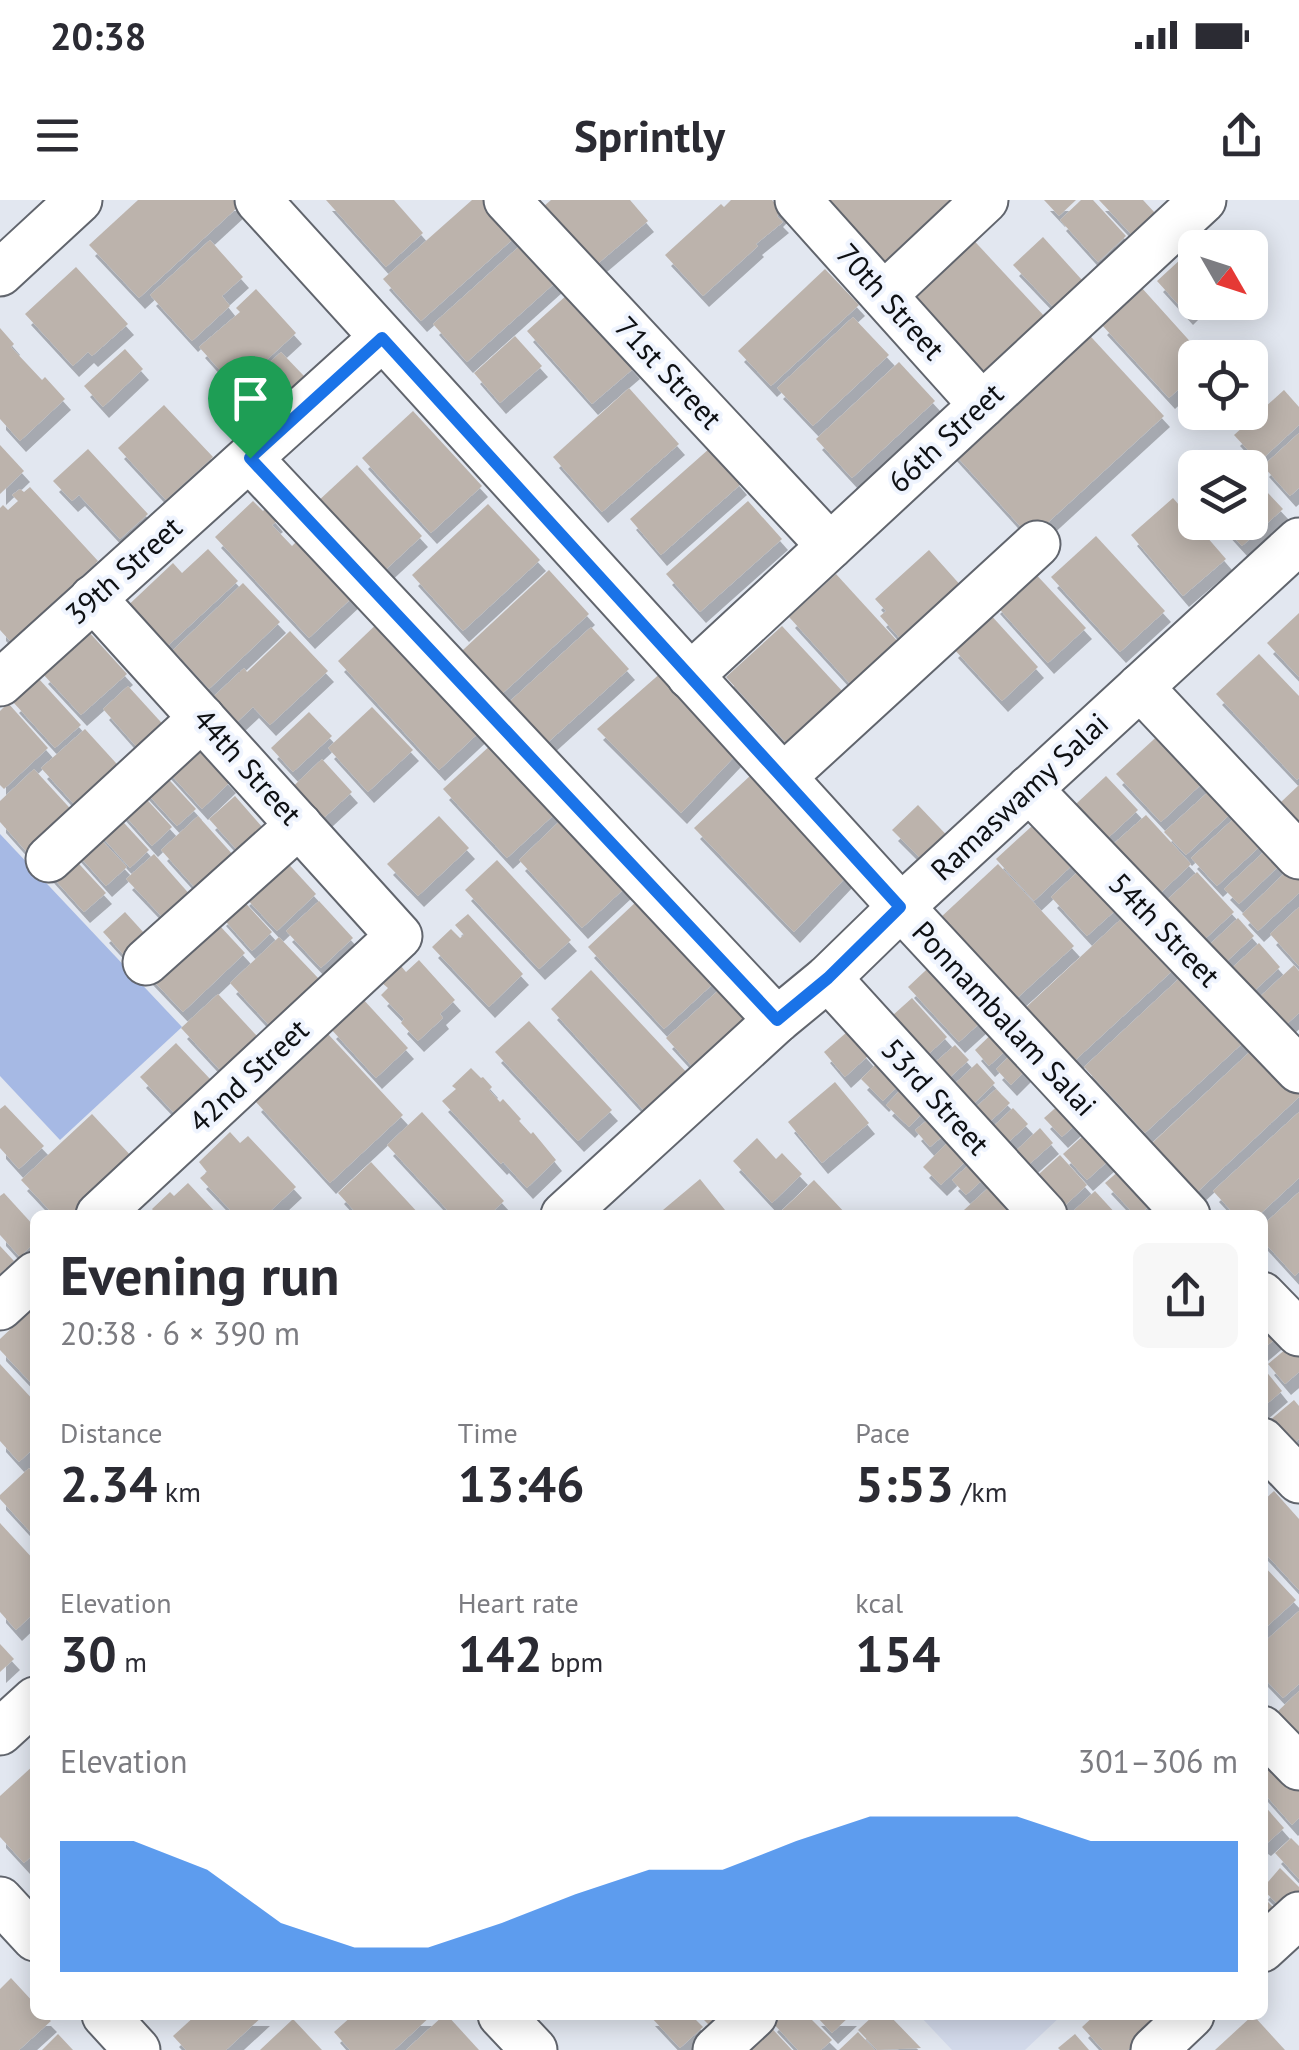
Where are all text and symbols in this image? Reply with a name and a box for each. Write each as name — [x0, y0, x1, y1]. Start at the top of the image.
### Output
text: 20:38 — [50, 11, 146, 60]
text: Sprintly — [574, 106, 725, 164]
icon: menu — [30, 108, 85, 163]
icon: share — [1214, 108, 1269, 163]
north arrow — [1178, 230, 1268, 320]
map controls — [1178, 230, 1268, 540]
street label: 70th Street — [828, 234, 954, 368]
street label: 71st Street — [607, 307, 731, 437]
button: locate — [1178, 340, 1268, 430]
pin — [208, 356, 293, 459]
icon: arrive — [223, 371, 278, 426]
street label: 66th Street — [879, 374, 1011, 500]
button: layers — [1178, 450, 1268, 540]
street label: 39th Street — [56, 507, 190, 633]
street label: 44th Street — [185, 699, 311, 833]
street label: Ramaswamy Salai — [922, 704, 1116, 888]
street label: 54th Street — [1101, 864, 1229, 994]
street label: Ponnambalam Salai — [904, 912, 1106, 1124]
street label: 42nd Street — [180, 1010, 316, 1140]
street label: 53rd Street — [874, 1030, 999, 1162]
text: Evening run — [60, 1239, 340, 1310]
button: share — [1133, 1243, 1238, 1348]
text: 20:38 · 6 × 390 m — [60, 1312, 300, 1354]
text: Distance — [60, 1414, 163, 1451]
text: Time — [458, 1414, 518, 1451]
text: Pace — [855, 1414, 910, 1451]
text: 2.34 — [60, 1451, 157, 1516]
text: 13:46 — [458, 1451, 585, 1516]
text: 5:53 — [855, 1451, 954, 1516]
text: km — [157, 1473, 201, 1510]
text: /km — [954, 1473, 1007, 1510]
text: Elevation — [60, 1584, 172, 1621]
text: Heart rate — [458, 1584, 579, 1621]
text: kcal — [855, 1584, 903, 1621]
text: 30 — [60, 1621, 117, 1686]
text: 142 — [458, 1621, 543, 1686]
text: 154 — [855, 1621, 940, 1686]
text: m — [117, 1643, 147, 1680]
text: bpm — [543, 1643, 603, 1680]
text: Elevation — [60, 1740, 187, 1782]
text: 301–306 m — [1078, 1740, 1238, 1782]

